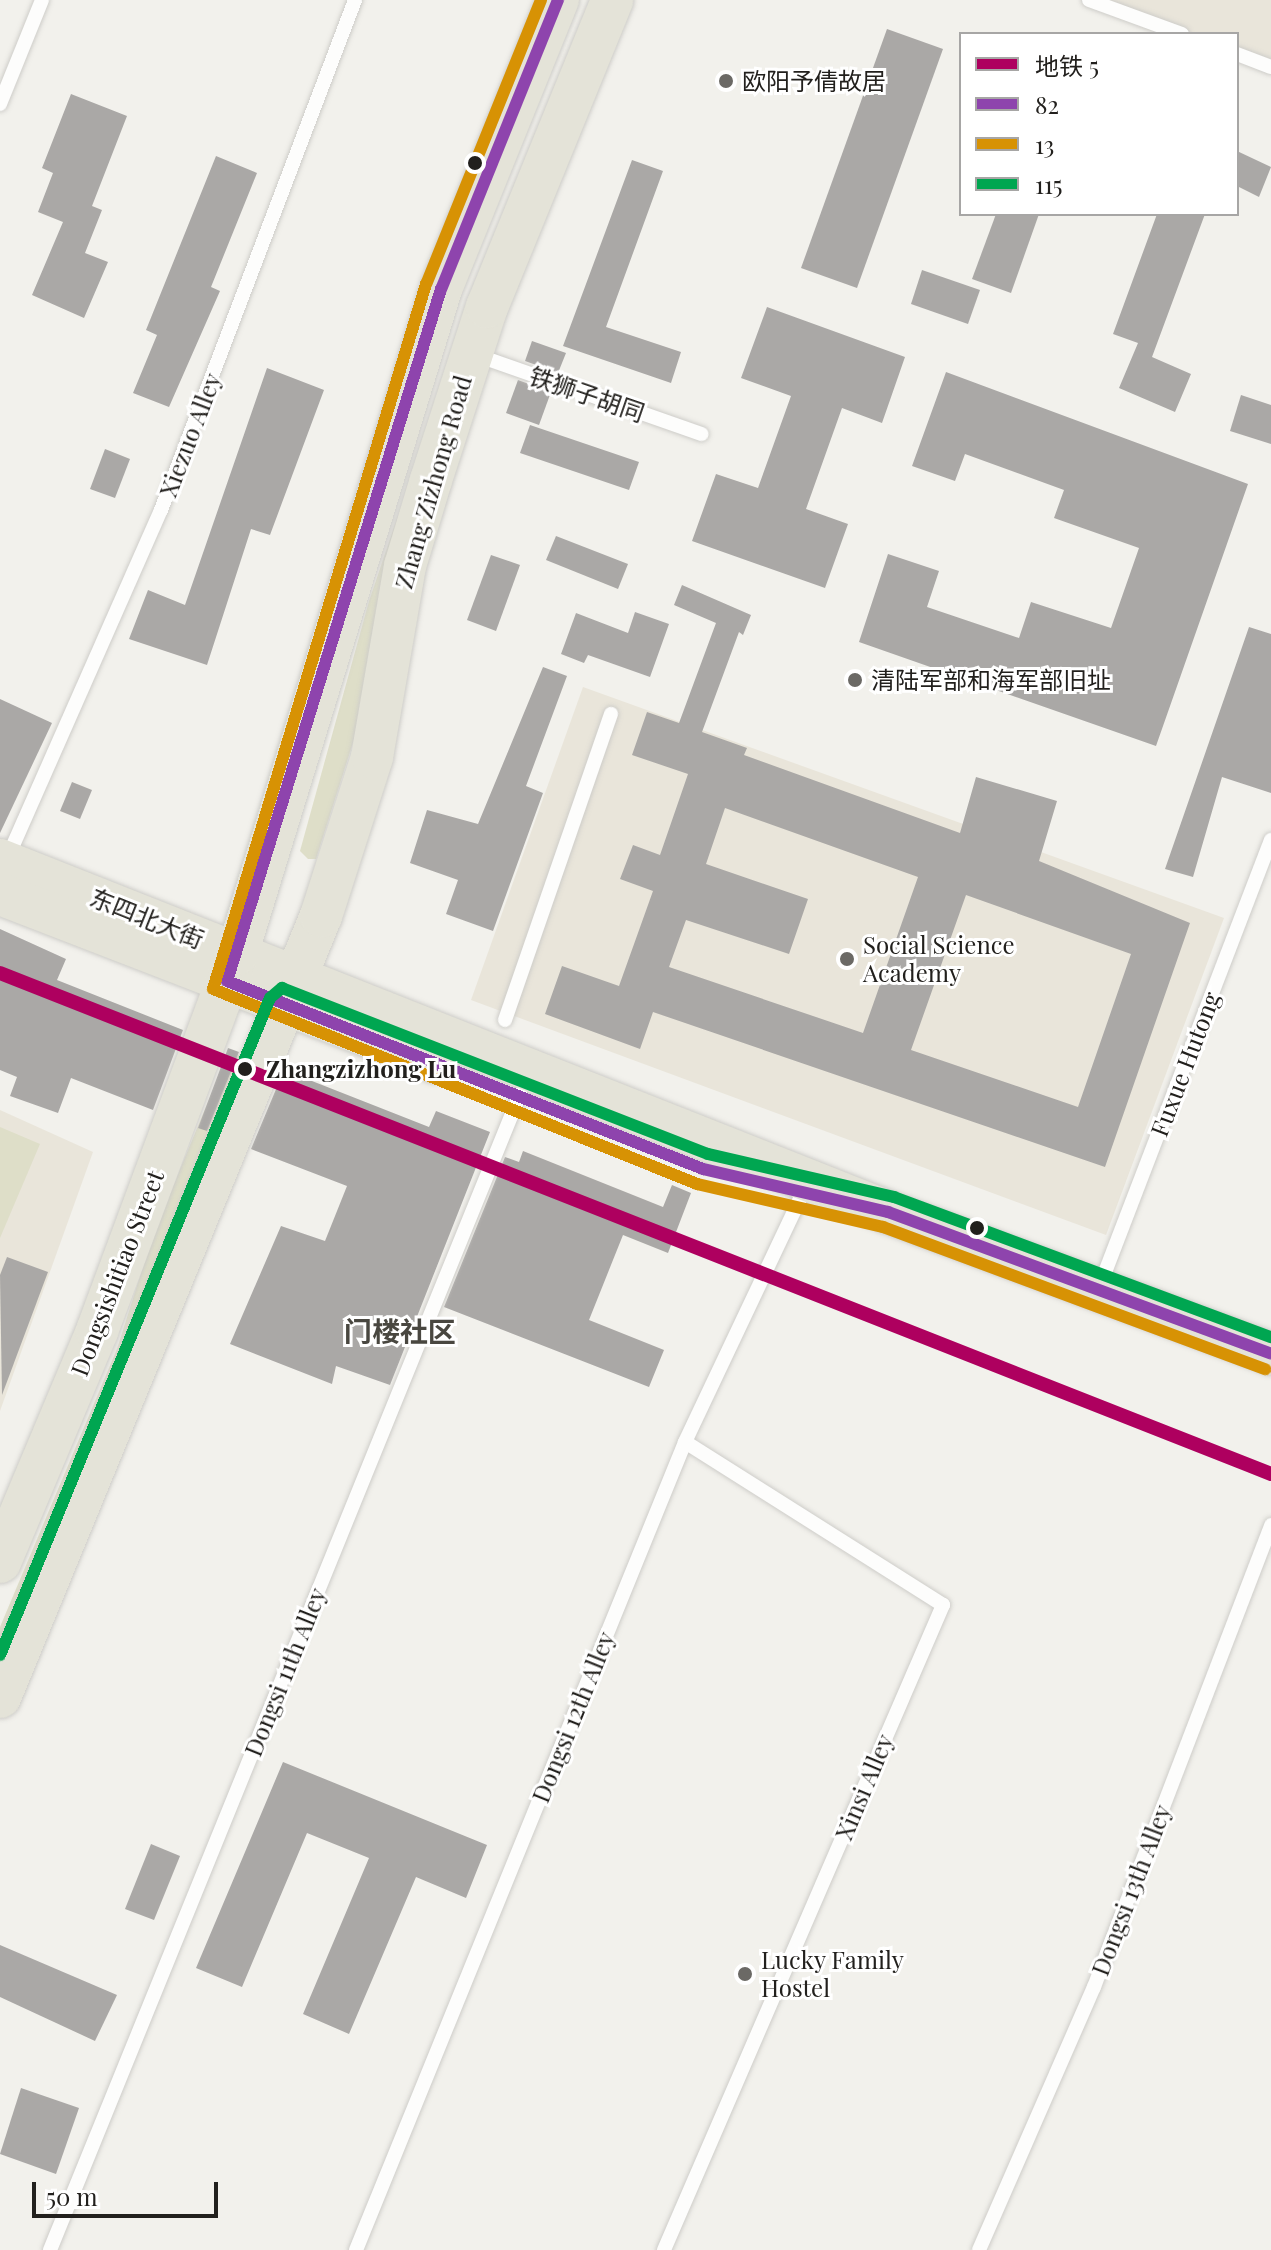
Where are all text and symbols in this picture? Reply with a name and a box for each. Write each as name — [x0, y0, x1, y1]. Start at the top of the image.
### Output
legend — [959, 32, 1239, 216]
text: 地铁 5 — [1035, 49, 1099, 81]
place label: 欧阳予倩故居 — [742, 67, 886, 95]
marker: 欧阳予倩故居 — [717, 72, 735, 90]
text: 82 — [1035, 88, 1059, 120]
text: 13 — [1035, 128, 1054, 160]
unlabelled marker — [467, 155, 483, 171]
text: 115 — [1035, 168, 1062, 200]
street label: 铁狮子胡同 — [526, 361, 648, 427]
street label: Xiezuo Alley — [153, 368, 227, 502]
street label: Zhang Zizhong Road — [389, 372, 477, 592]
place label: 清陆军部和海军部旧址 — [871, 666, 1111, 694]
marker: 清陆军部和海军部旧址 — [846, 671, 864, 689]
street label: 东四北大街 — [86, 882, 208, 954]
place label: Social Science Academy — [863, 931, 1015, 987]
marker: Social Science Academy — [838, 950, 856, 968]
street label: Fuxue Hutong — [1144, 988, 1226, 1140]
marker: Zhangzizhong Lu — [231, 1055, 259, 1083]
place label: Zhangzizhong Lu — [266, 1055, 456, 1083]
street label: Dongsishitiao Street — [65, 1166, 169, 1380]
unlabelled marker — [969, 1220, 985, 1236]
district label: 门楼社区 — [344, 1314, 456, 1348]
street label: Dongsi 11th Alley — [238, 1583, 332, 1761]
street label: Dongsi 12th Alley — [525, 1627, 621, 1807]
street label: Xinsi Alley — [829, 1729, 899, 1845]
street label: Dongsi 13th Alley — [1085, 1800, 1177, 1980]
place label: Lucky Family Hostel — [761, 1946, 905, 2002]
marker: Lucky Family Hostel — [736, 1965, 754, 1983]
scale bar — [36, 2166, 222, 2216]
text: 50 m — [46, 2180, 98, 2212]

